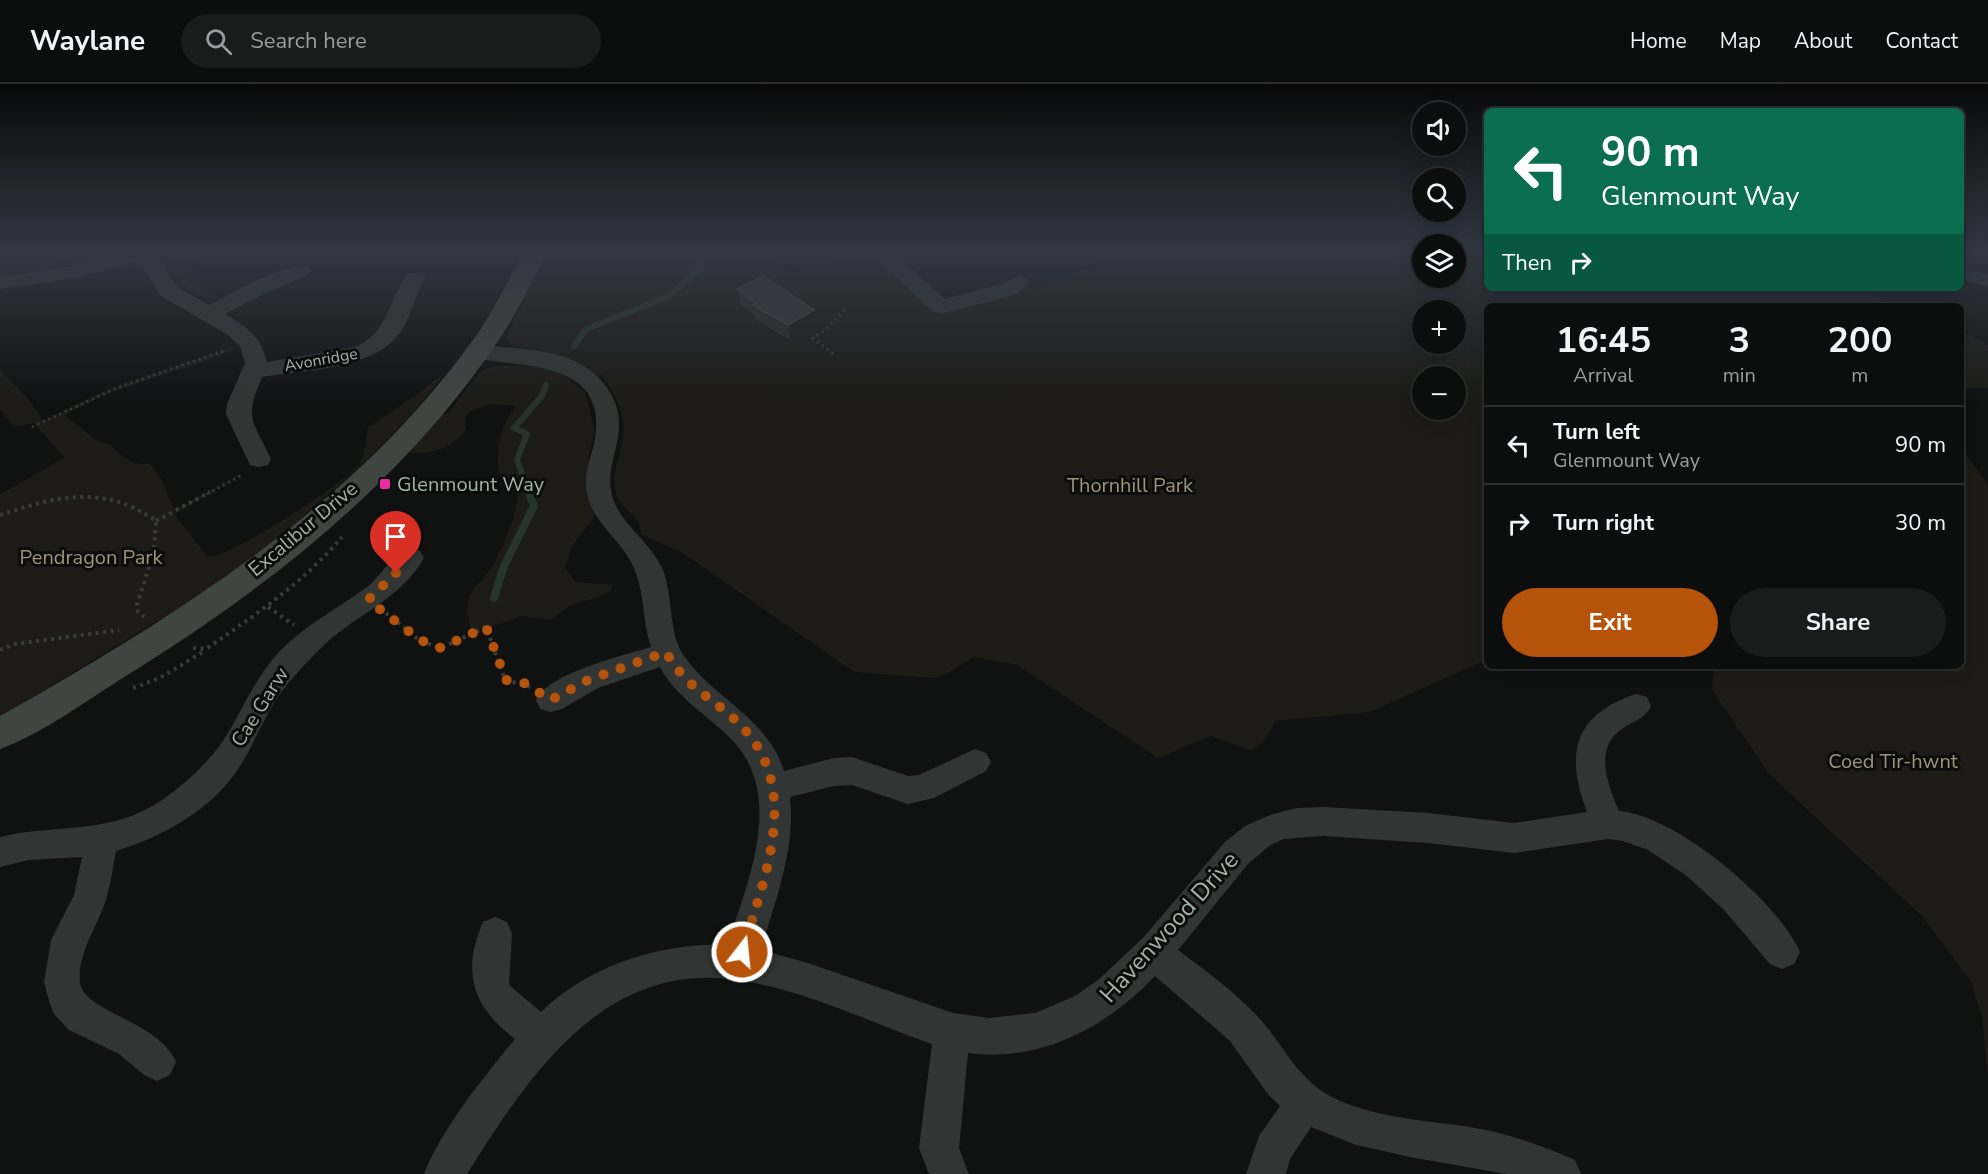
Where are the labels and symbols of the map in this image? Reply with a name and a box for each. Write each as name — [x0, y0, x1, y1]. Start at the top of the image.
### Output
street label: Avonridge — [283, 343, 359, 377]
place label: Glenmount Way — [397, 471, 545, 498]
park label: Thornhill Park — [1067, 472, 1194, 499]
street label: Excalibur Drive — [243, 475, 363, 583]
marker: Glenmount Way — [378, 477, 392, 491]
pin — [370, 511, 421, 573]
park label: Pendragon Park — [20, 544, 163, 571]
street label: Cae Garw — [225, 662, 295, 752]
park label: Coed Tir-hwnt — [1828, 748, 1959, 775]
street label: Havenwood Drive — [1093, 845, 1245, 1009]
position arrow — [710, 920, 774, 984]

